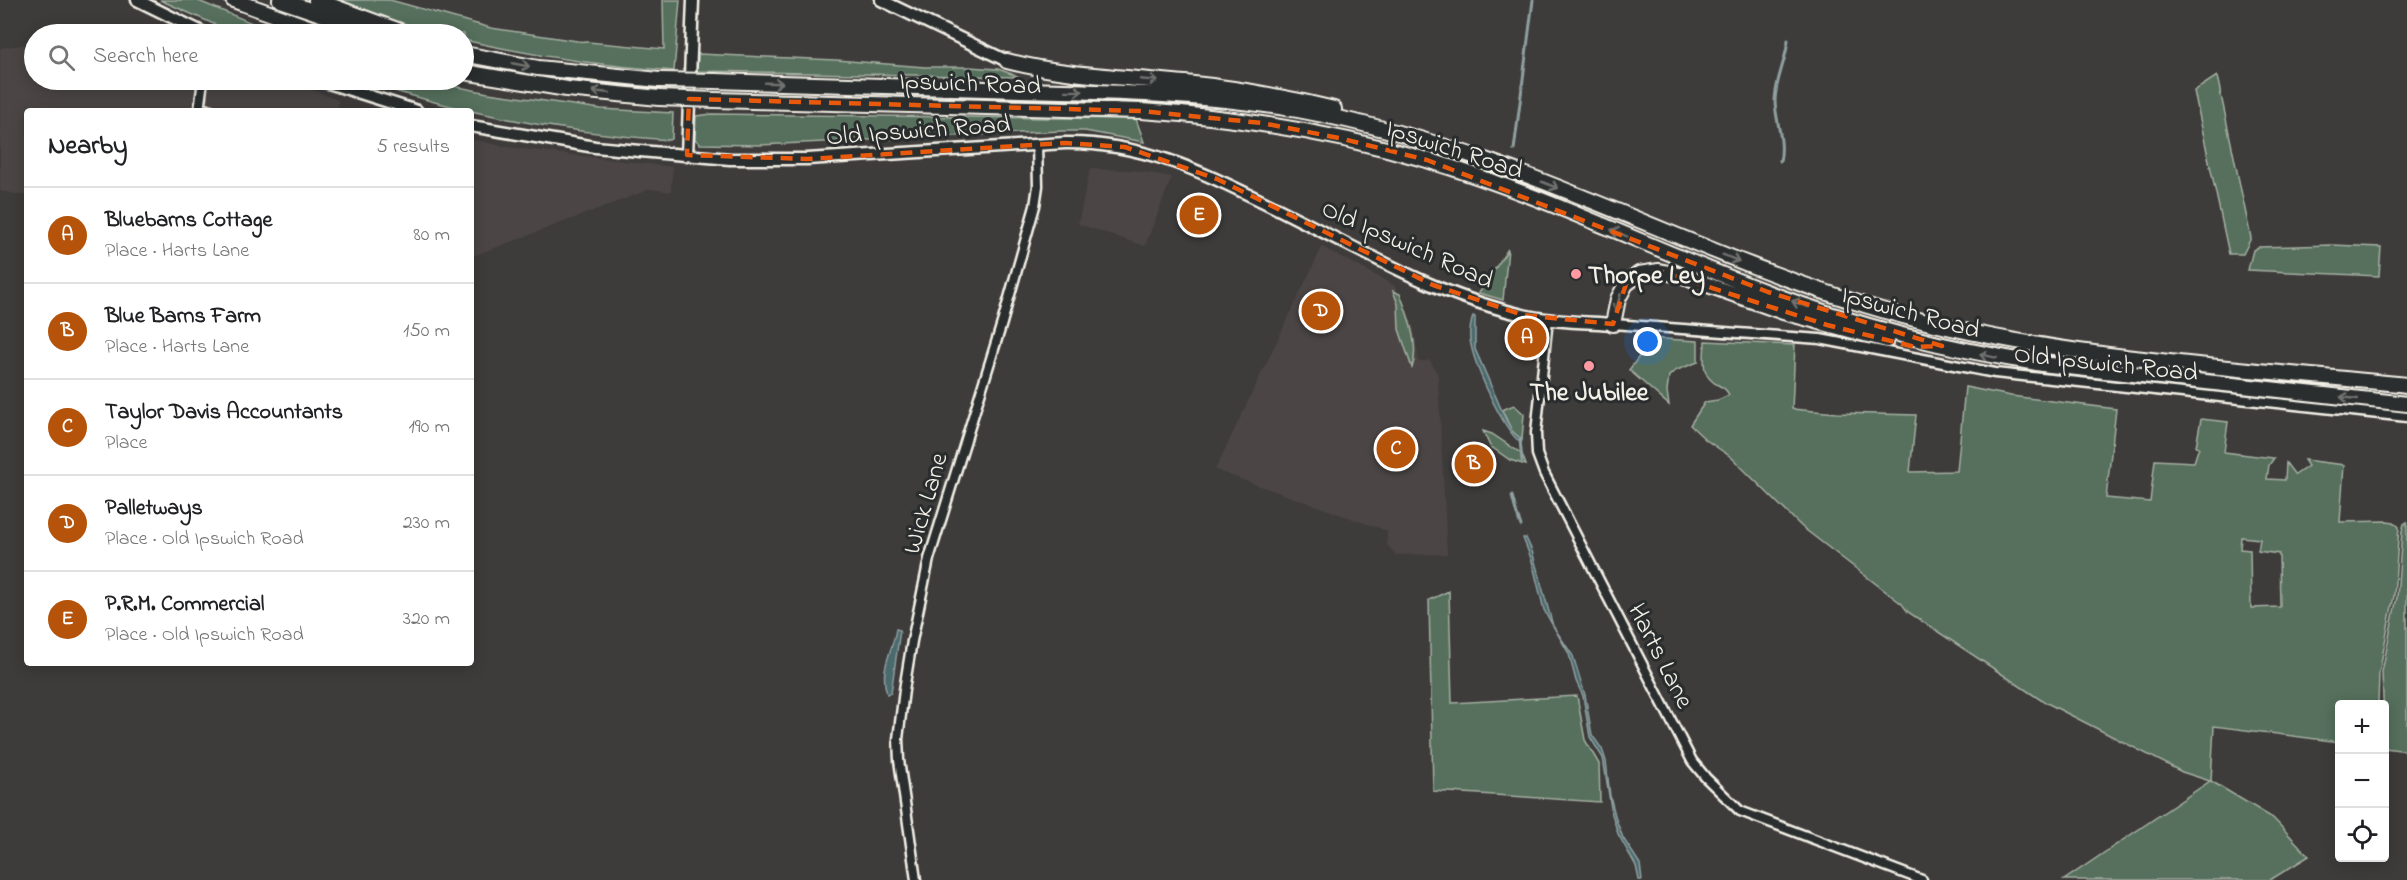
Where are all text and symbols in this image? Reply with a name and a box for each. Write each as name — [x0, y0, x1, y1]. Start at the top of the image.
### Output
search box — [24, 24, 474, 90]
icon: search — [45, 41, 78, 74]
text: Search here — [93, 41, 198, 73]
one-way arrow — [511, 60, 530, 71]
street label: Ipswich Road — [898, 64, 1042, 106]
one-way arrow — [1138, 75, 1158, 86]
one-way arrow — [763, 77, 783, 89]
one-way arrow — [1063, 85, 1083, 96]
one-way arrow — [591, 86, 611, 97]
street label: Old Ipswich Road — [825, 107, 1012, 157]
street label: Ipswich Road — [1381, 111, 1528, 191]
text: Nearby — [48, 128, 127, 166]
text: 5 results — [377, 133, 450, 162]
one-way arrow — [1541, 180, 1559, 191]
street label: Old Ipswich Road — [1315, 191, 1499, 301]
pin: E — [1180, 192, 1218, 238]
text: Bluebarns Cottage — [105, 205, 272, 237]
text: A — [61, 221, 74, 250]
text: 80 m — [413, 221, 450, 250]
one-way arrow — [1610, 227, 1629, 238]
text: Place · Harts Lane — [105, 237, 249, 266]
one-way arrow — [1721, 253, 1740, 264]
place label: Thorpe Ley — [1588, 258, 1705, 296]
marker: Thorpe Ley — [1569, 267, 1583, 281]
street label: Ipswich Road — [1837, 277, 1984, 351]
pin: D — [1302, 288, 1340, 334]
one-way arrow — [1612, 293, 1623, 312]
one-way arrow — [1792, 298, 1810, 309]
text: Blue Barns Farm — [105, 301, 261, 333]
pin: A — [1508, 316, 1546, 360]
text: B — [61, 317, 74, 346]
text: 150 m — [403, 317, 450, 346]
your location — [1633, 327, 1662, 356]
text: Place · Harts Lane — [105, 333, 249, 362]
street label: Old Ipswich Road — [2012, 336, 2200, 394]
one-way arrow — [1979, 349, 1998, 361]
marker: The Jubilee — [1582, 359, 1596, 373]
place label: The Jubilee — [1530, 375, 1650, 413]
one-way arrow — [2339, 392, 2359, 403]
text: Taylor Davis Accountants — [105, 397, 343, 429]
text: C — [62, 413, 73, 442]
text: 190 m — [408, 413, 450, 442]
pin: C — [1376, 426, 1416, 472]
text: Place — [105, 429, 147, 458]
pin: B — [1454, 442, 1494, 486]
street label: Wick Lane — [894, 448, 960, 559]
text: Palletways — [105, 493, 203, 525]
text: D — [60, 509, 75, 538]
text: 230 m — [403, 509, 450, 538]
text: Place · Old Ipswich Road — [105, 525, 304, 554]
text: P.R.M. Commercial — [105, 589, 265, 621]
street label: Harts Lane — [1617, 597, 1702, 716]
text: E — [61, 605, 74, 634]
text: 320 m — [403, 605, 450, 634]
text: Place · Old Ipswich Road — [105, 621, 304, 650]
map controls — [2335, 700, 2389, 862]
button: + — [2335, 700, 2389, 754]
button: − — [2335, 754, 2389, 808]
button: locate — [2335, 808, 2389, 862]

